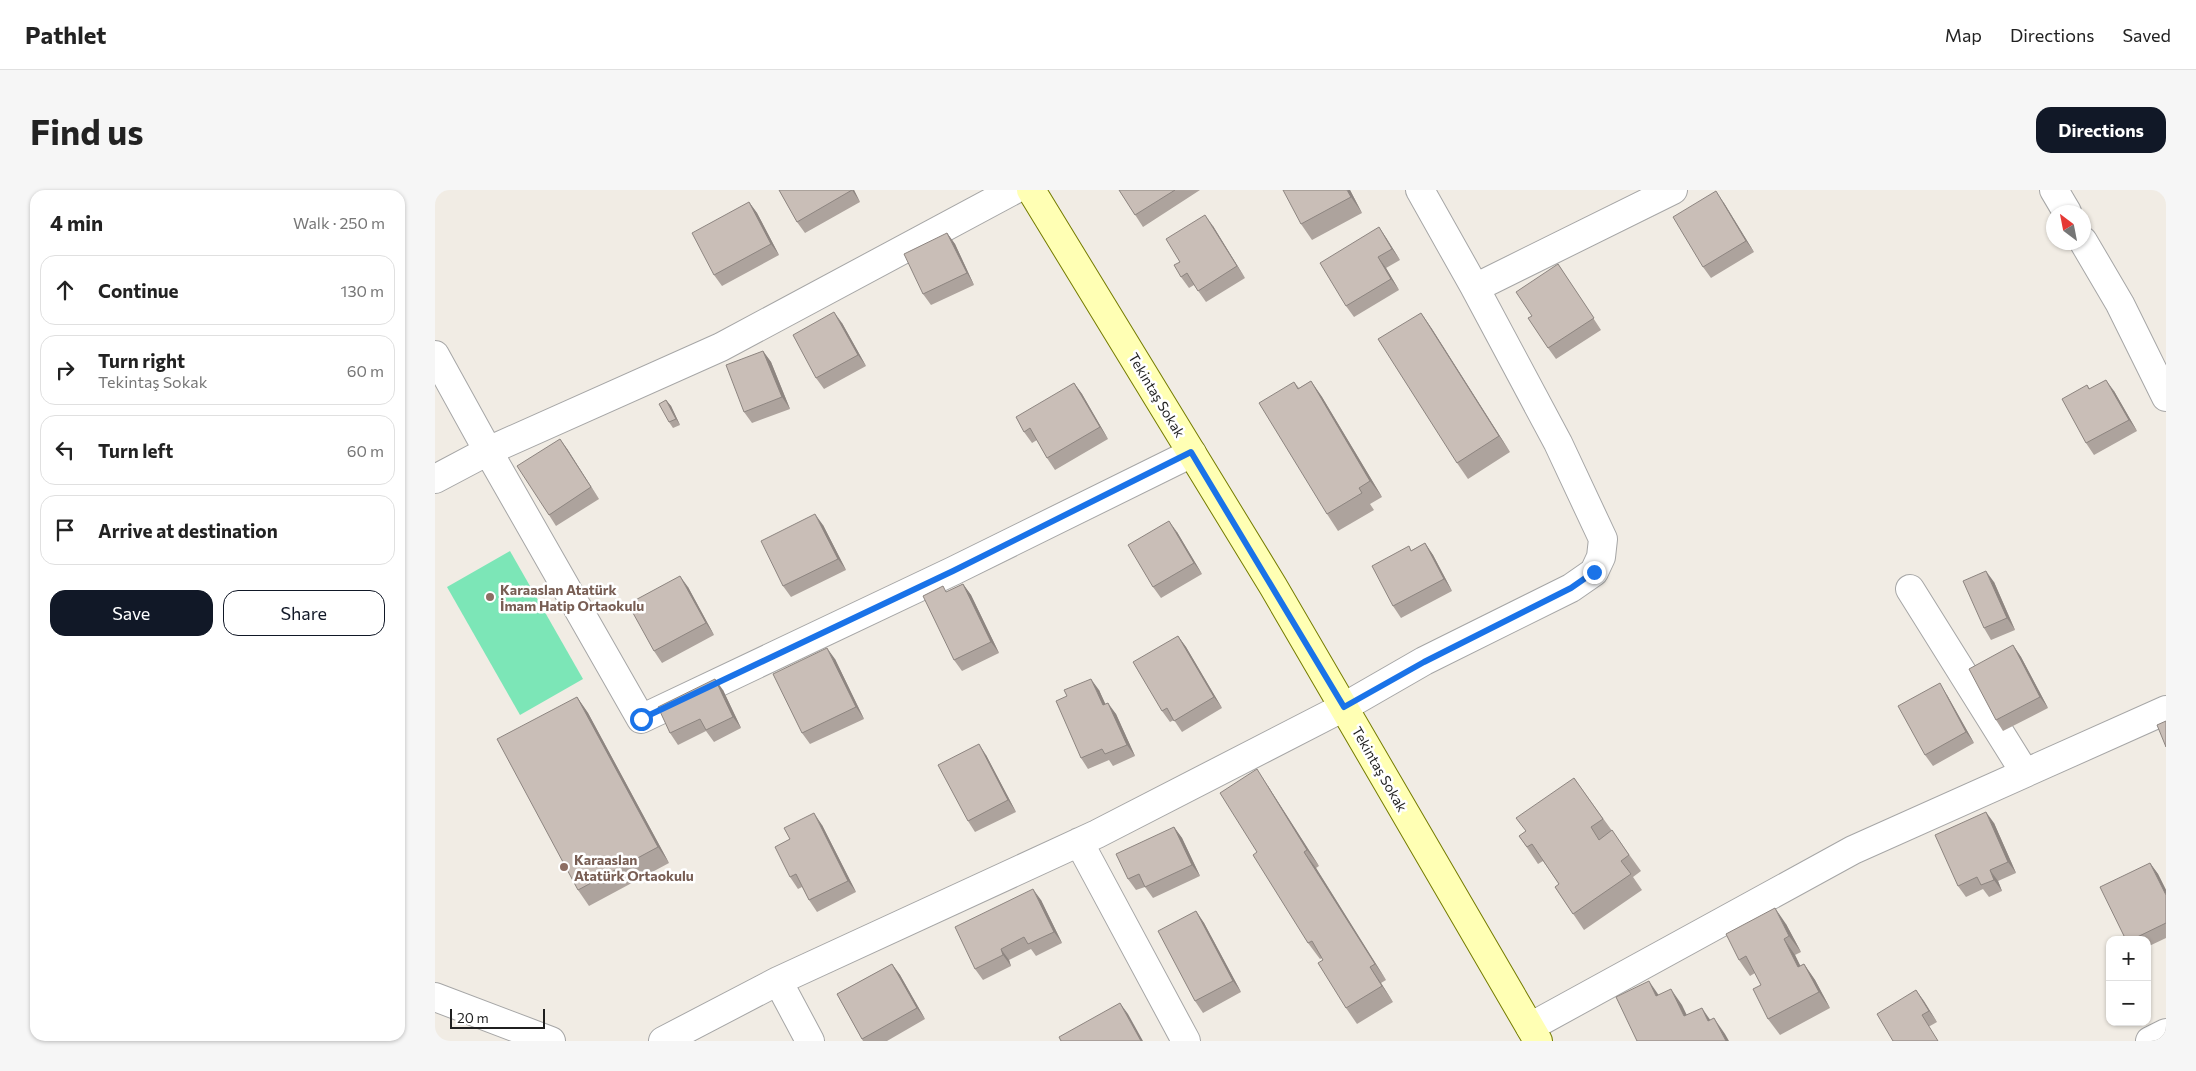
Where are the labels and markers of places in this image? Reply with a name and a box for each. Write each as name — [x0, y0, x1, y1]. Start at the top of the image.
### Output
place label: Karaaslan Atatürk İmam Hatip Ortaokulu — [500, 581, 644, 614]
marker: Karaaslan Atatürk İmam Hatip Ortaokulu — [484, 591, 496, 603]
place label: Karaaslan Atatürk Ortaokulu — [574, 851, 694, 884]
marker: Karaaslan Atatürk Ortaokulu — [558, 861, 570, 873]

